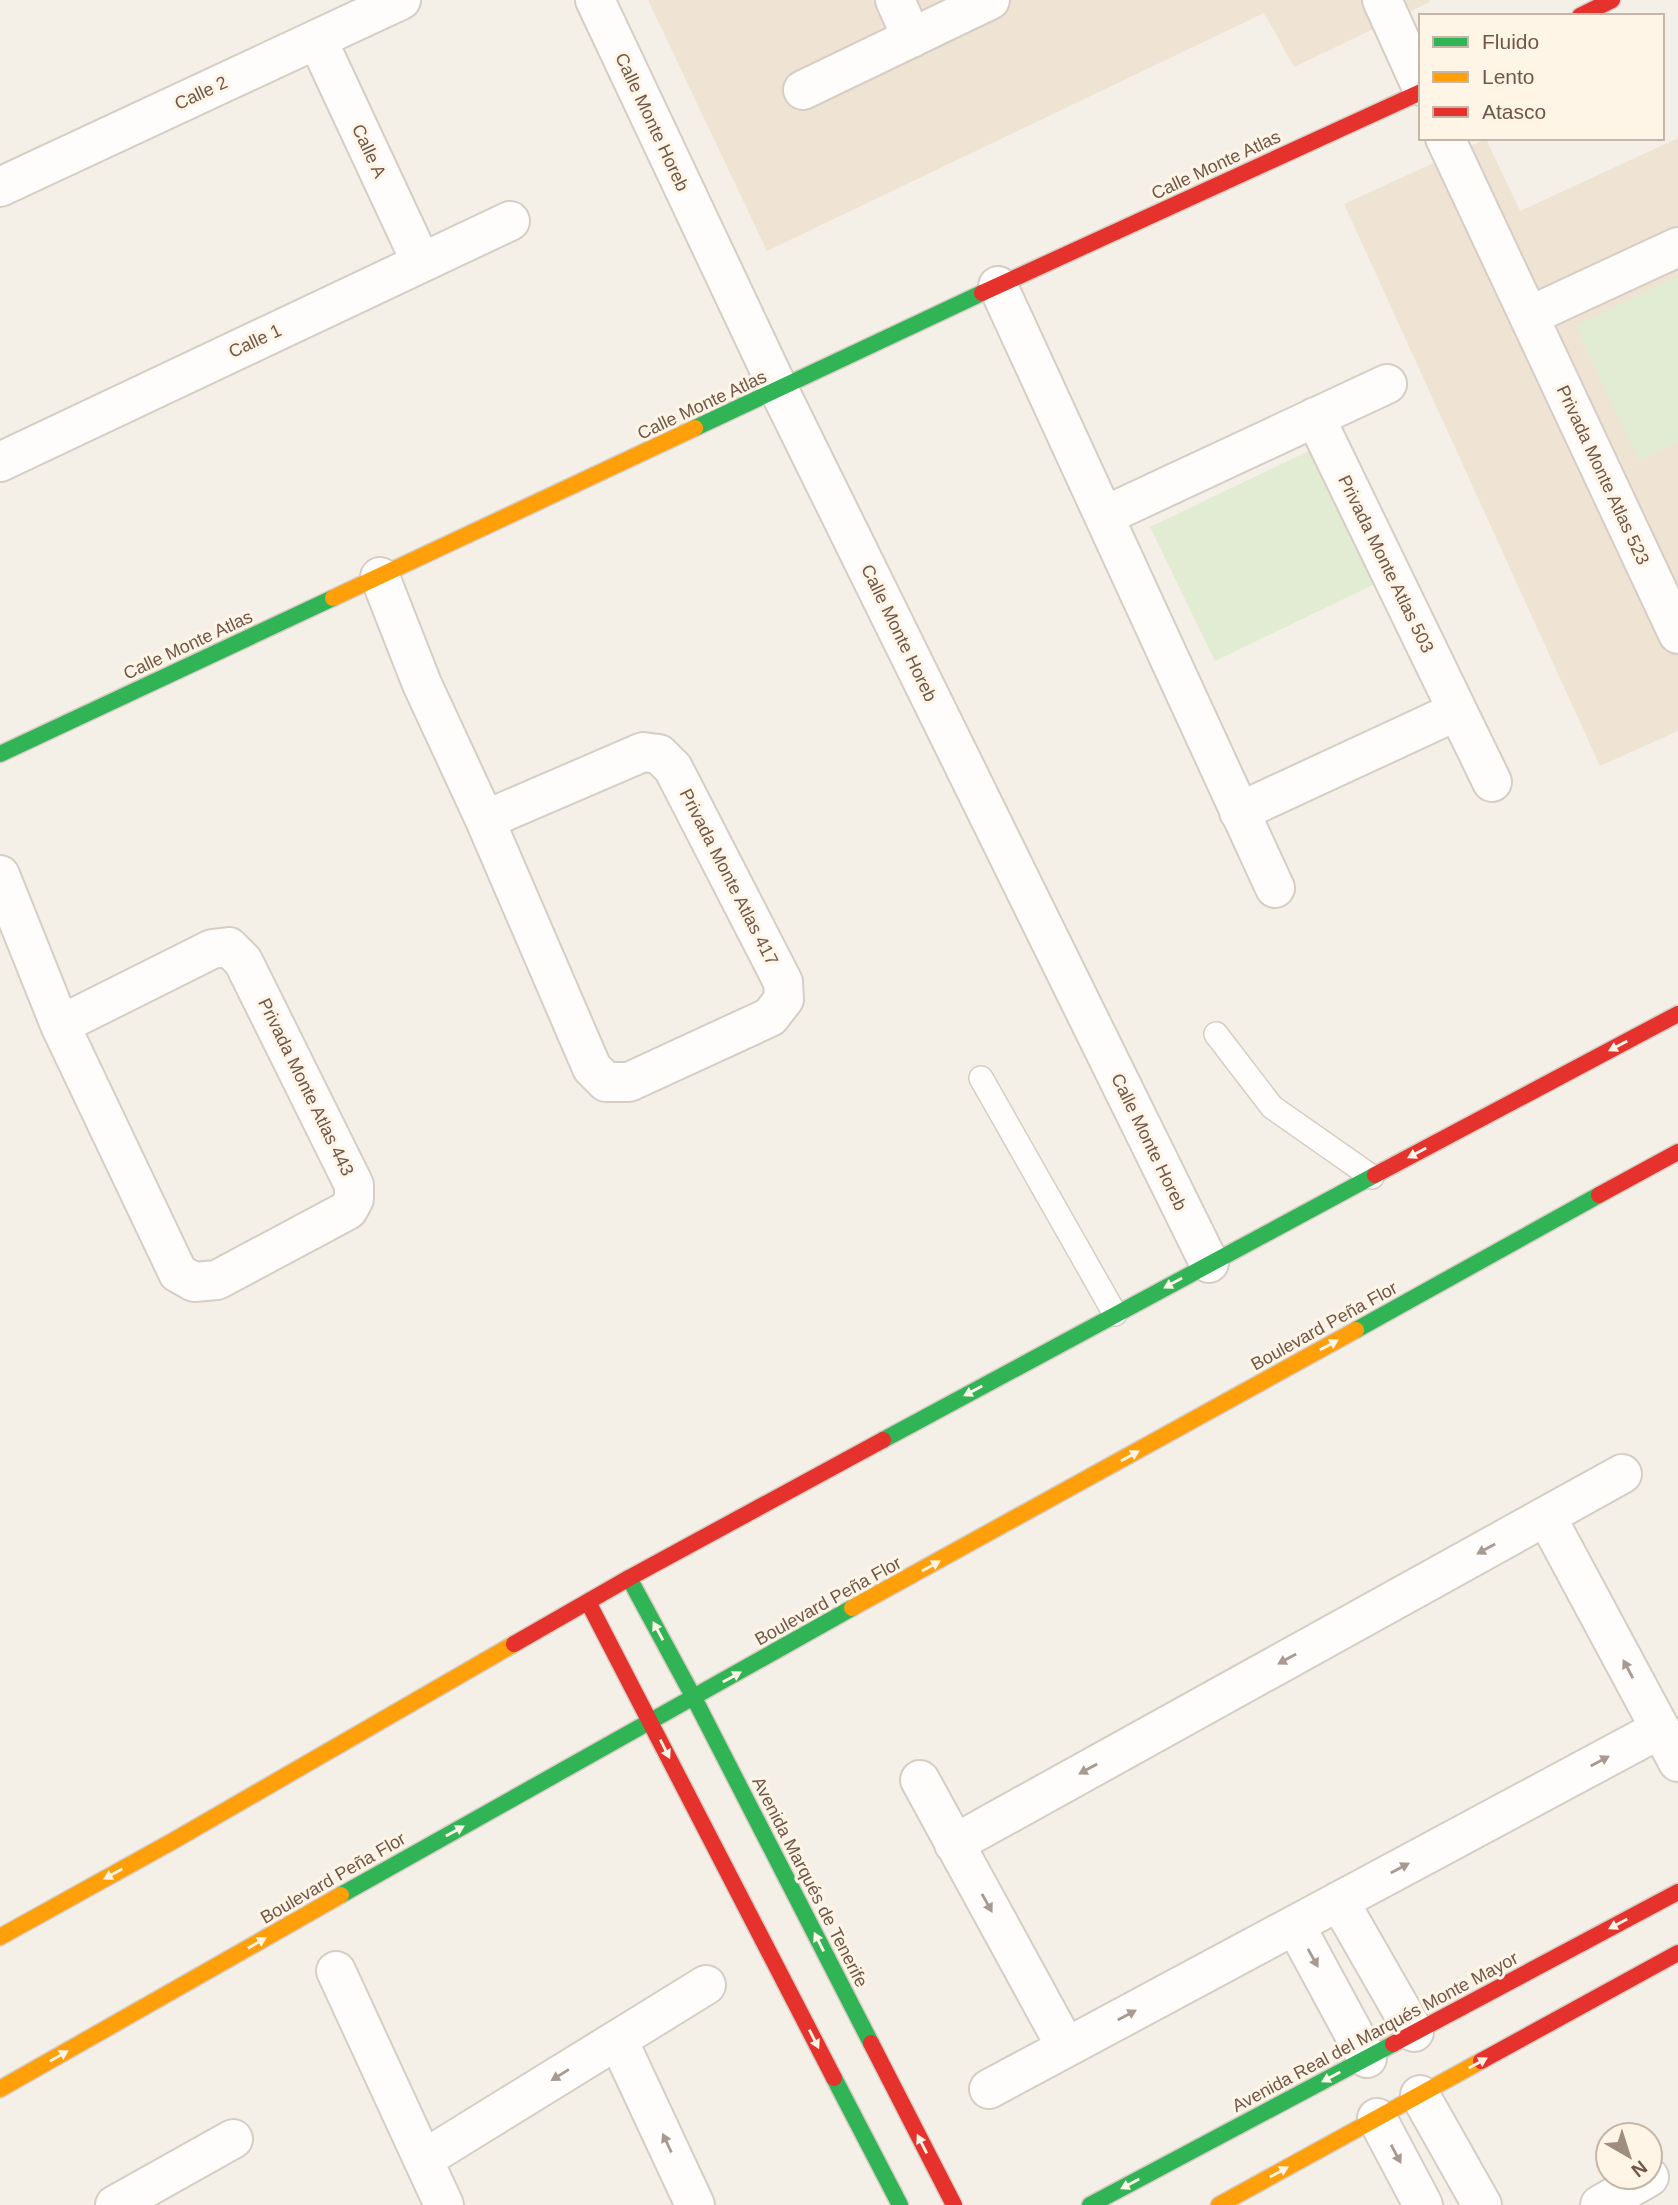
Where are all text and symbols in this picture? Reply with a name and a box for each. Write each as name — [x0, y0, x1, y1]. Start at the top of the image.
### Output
legend — [1419, 14, 1664, 140]
text: Fluido — [1482, 30, 1539, 53]
street label: Calle Monte Horeb — [611, 50, 693, 194]
text: Lento — [1482, 65, 1535, 88]
street label: Calle 2 — [171, 72, 231, 114]
text: Atasco — [1482, 100, 1546, 123]
street label: Calle A — [348, 121, 390, 181]
street label: Calle Monte Atlas — [1148, 126, 1284, 204]
street label: Calle 1 — [225, 320, 285, 362]
street label: Calle Monte Atlas — [634, 366, 770, 444]
street label: Privada Monte Atlas 523 — [1553, 382, 1653, 568]
street label: Privada Monte Atlas 503 — [1334, 472, 1438, 656]
street label: Calle Monte Horeb — [857, 561, 941, 705]
street label: Calle Monte Atlas — [120, 606, 256, 684]
street label: Privada Monte Atlas 417 — [676, 786, 782, 968]
street label: Privada Monte Atlas 443 — [254, 995, 358, 1179]
one-way arrow — [1608, 1041, 1628, 1052]
street label: Calle Monte Horeb — [1107, 1070, 1191, 1214]
one-way arrow — [1407, 1147, 1427, 1159]
one-way arrow — [1163, 1277, 1182, 1289]
street label: Boulevard Peña Flor — [1247, 1277, 1401, 1375]
one-way arrow — [1319, 1339, 1338, 1351]
one-way arrow — [963, 1386, 983, 1397]
one-way arrow — [1120, 1450, 1139, 1462]
one-way arrow — [1476, 1543, 1496, 1555]
street label: Boulevard Peña Flor — [751, 1552, 905, 1650]
one-way arrow — [921, 1560, 941, 1572]
one-way arrow — [652, 1621, 664, 1641]
one-way arrow — [1277, 1653, 1297, 1665]
one-way arrow — [1622, 1659, 1634, 1679]
one-way arrow — [722, 1671, 742, 1682]
one-way arrow — [659, 1739, 671, 1759]
one-way arrow — [1590, 1755, 1610, 1767]
one-way arrow — [1078, 1763, 1098, 1775]
street label: Avenida Marqués de Tenerife — [748, 1773, 872, 1991]
one-way arrow — [445, 1825, 465, 1837]
street label: Boulevard Peña Flor — [257, 1828, 409, 1928]
one-way arrow — [1390, 1863, 1410, 1875]
one-way arrow — [103, 1868, 123, 1880]
one-way arrow — [981, 1894, 993, 1913]
one-way arrow — [1608, 1918, 1628, 1930]
one-way arrow — [813, 1932, 824, 1952]
one-way arrow — [247, 1937, 267, 1949]
street label: Avenida Real del Marqués Monte Mayor — [1229, 1948, 1521, 2116]
one-way arrow — [1307, 1948, 1319, 1968]
one-way arrow — [1117, 2009, 1136, 2021]
one-way arrow — [808, 2029, 820, 2049]
one-way arrow — [50, 2049, 69, 2062]
one-way arrow — [1469, 2057, 1488, 2069]
one-way arrow — [550, 2069, 570, 2082]
one-way arrow — [1320, 2071, 1340, 2083]
north arrow — [1594, 2121, 1664, 2191]
one-way arrow — [661, 2133, 672, 2153]
one-way arrow — [917, 2134, 928, 2154]
one-way arrow — [1390, 2144, 1402, 2164]
text: N — [1627, 2156, 1651, 2181]
one-way arrow — [1269, 2166, 1289, 2178]
one-way arrow — [1120, 2178, 1140, 2190]

